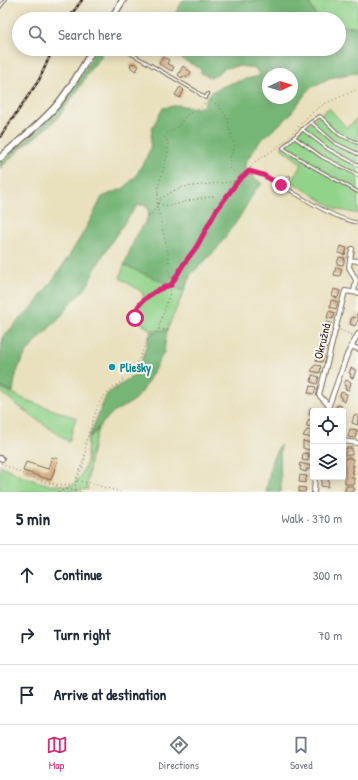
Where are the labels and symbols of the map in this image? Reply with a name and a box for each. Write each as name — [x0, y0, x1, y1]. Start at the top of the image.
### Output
north arrow — [262, 68, 298, 104]
route end — [272, 176, 290, 194]
route start — [126, 309, 144, 327]
street label: Okružná — [309, 321, 335, 361]
place label: Pliešky — [120, 359, 151, 377]
marker: Pliešky — [107, 362, 117, 372]

